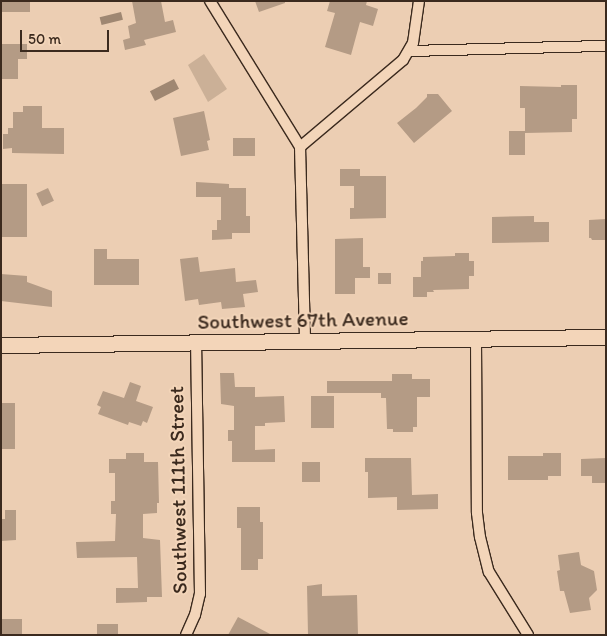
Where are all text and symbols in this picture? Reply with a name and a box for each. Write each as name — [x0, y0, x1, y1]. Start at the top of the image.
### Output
scale bar — [22, 20, 111, 52]
text: 50 m — [28, 30, 61, 48]
street label: Southwest 67th Avenue — [198, 306, 408, 334]
street label: Southwest 111th Street — [164, 386, 192, 594]

